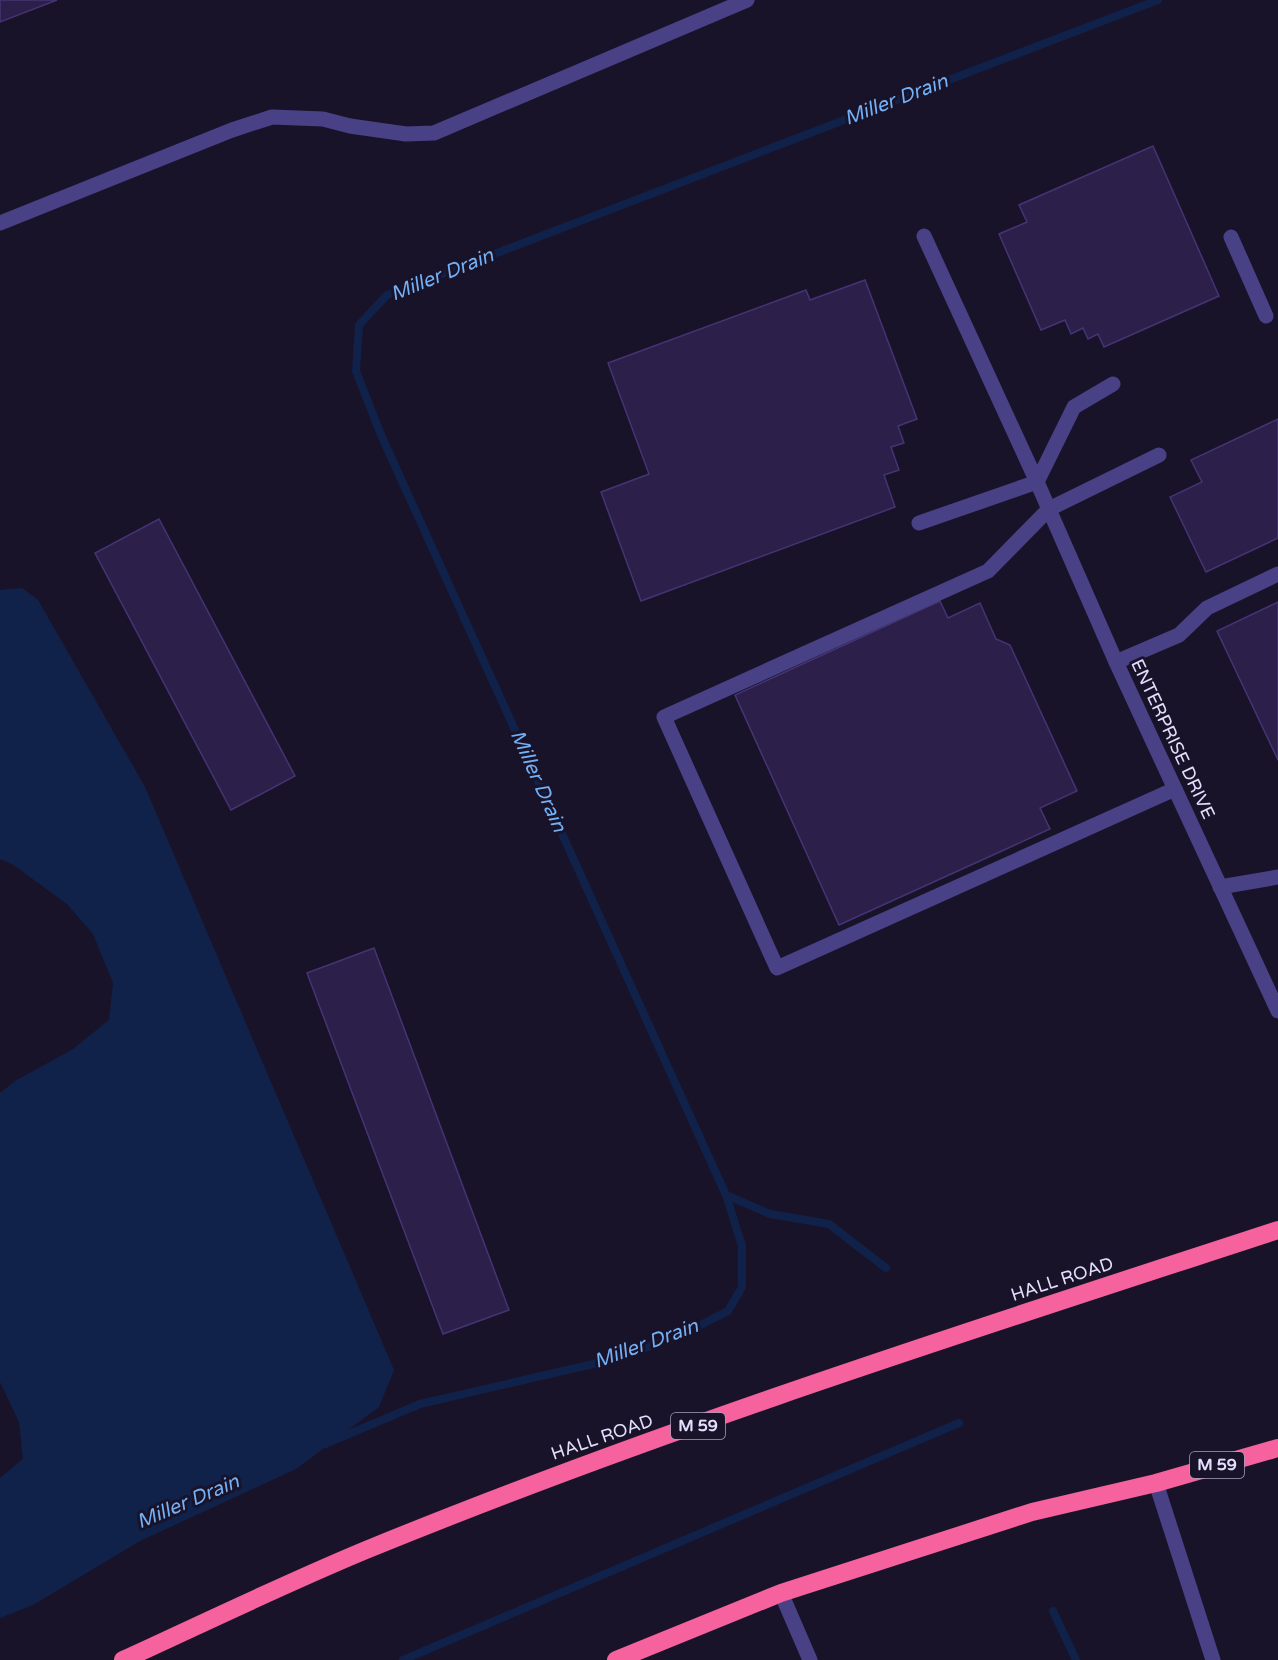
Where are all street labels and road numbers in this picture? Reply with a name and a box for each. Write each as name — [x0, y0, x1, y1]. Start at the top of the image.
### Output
street label: ENTERPRISE DRIVE — [1126, 656, 1220, 822]
street label: HALL ROAD — [1008, 1252, 1116, 1306]
street label: HALL ROAD — [548, 1409, 656, 1465]
road number: M 59 — [671, 1413, 725, 1439]
road number: M 59 — [1190, 1452, 1244, 1478]

